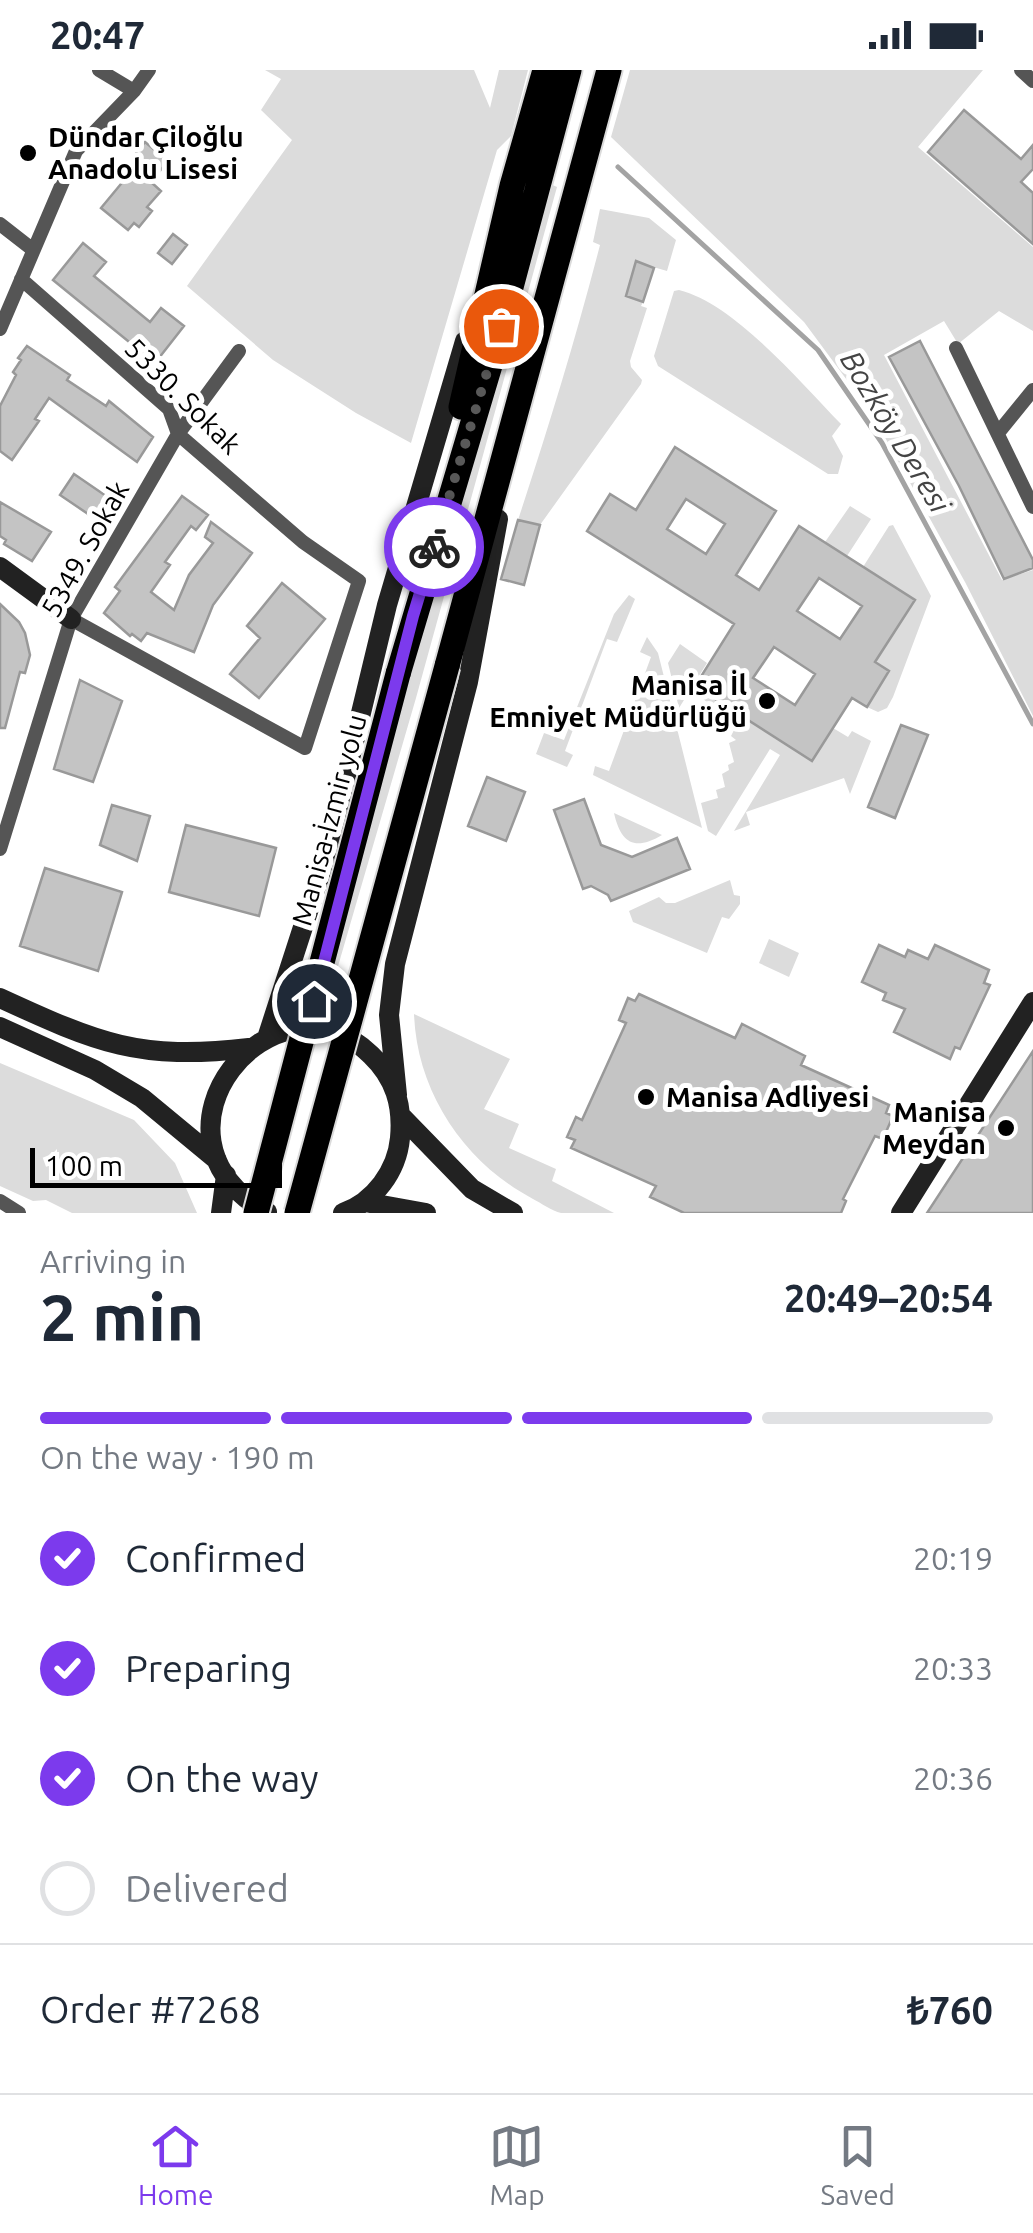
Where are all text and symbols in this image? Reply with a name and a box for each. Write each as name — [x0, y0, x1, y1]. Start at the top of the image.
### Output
text: 20:47 — [50, 14, 145, 56]
place label: Dündar Çiloğlu Anadolu Lisesi — [48, 121, 244, 184]
marker: Dündar Çiloğlu Anadolu Lisesi — [17, 142, 39, 164]
pin — [459, 284, 544, 369]
icon: bag — [474, 299, 529, 354]
street label: 5330. Sokak — [119, 332, 247, 460]
water label: Bozköy Deresi — [834, 344, 958, 520]
street label: 5349. Sokak — [35, 476, 135, 622]
courier — [384, 497, 484, 597]
icon: bike — [407, 520, 462, 575]
place label: Manisa İl Emniyet Müdürlüğü — [489, 669, 747, 732]
marker: Manisa İl Emniyet Müdürlüğü — [756, 690, 778, 712]
street label: Manisa-İzmir yolu — [285, 711, 372, 929]
pin — [272, 959, 357, 1044]
icon: home — [287, 974, 342, 1029]
place label: Manisa Adliyesi — [666, 1081, 869, 1112]
marker: Manisa Adliyesi — [635, 1086, 657, 1108]
place label: Manisa Meydan — [882, 1096, 986, 1159]
marker: Manisa Meydan — [995, 1117, 1017, 1139]
scale bar — [30, 1143, 282, 1188]
text: 100 m — [45, 1150, 123, 1181]
text: Arriving in — [40, 1243, 186, 1279]
text: 20:49–20:54 — [784, 1277, 993, 1319]
text: 2 min — [40, 1280, 204, 1353]
text: On the way · 190 m — [40, 1439, 315, 1475]
icon: check — [40, 1531, 95, 1586]
text: Confirmed — [125, 1537, 306, 1579]
text: 20:19 — [913, 1540, 993, 1576]
icon: check — [40, 1641, 95, 1696]
text: Preparing — [125, 1647, 292, 1689]
text: 20:33 — [913, 1650, 993, 1686]
icon: check — [40, 1751, 95, 1806]
text: On the way — [125, 1757, 318, 1799]
text: 20:36 — [913, 1760, 993, 1796]
text: Delivered — [125, 1867, 289, 1909]
text: Order #7268 — [40, 1988, 261, 2030]
text: ₺760 — [907, 1989, 993, 2031]
tab: Home — [138, 2119, 214, 2210]
tab: Map — [489, 2119, 545, 2210]
tab: Saved — [820, 2119, 895, 2210]

